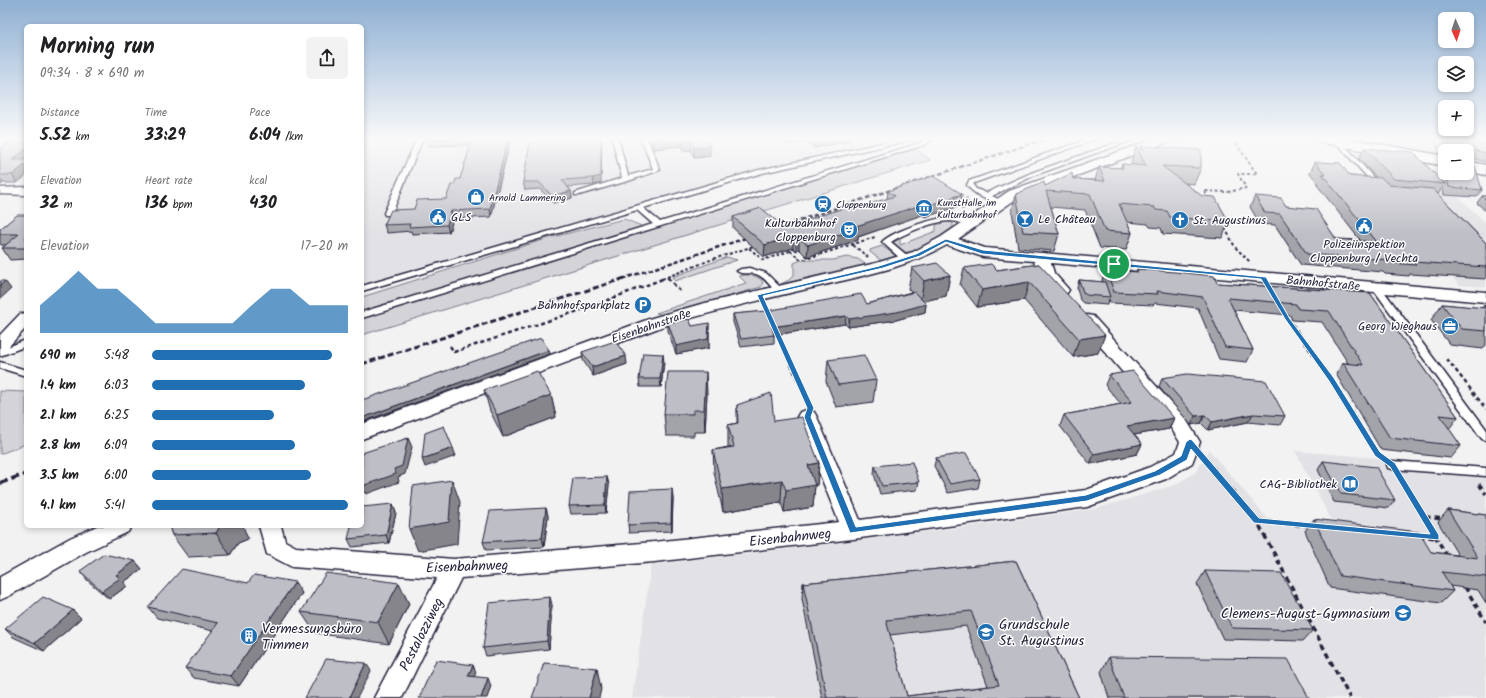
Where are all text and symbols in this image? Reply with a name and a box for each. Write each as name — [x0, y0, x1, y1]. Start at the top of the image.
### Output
north arrow — [1438, 12, 1474, 48]
map controls — [1438, 12, 1474, 180]
text: Morning run — [40, 30, 155, 65]
button: share — [306, 37, 348, 79]
button: layers — [1438, 56, 1474, 92]
text: 09:34 · 8 × 690 m — [40, 63, 144, 84]
button: + — [1438, 100, 1474, 136]
text: Distance — [40, 104, 80, 122]
text: Time — [145, 104, 167, 122]
text: Pace — [249, 104, 270, 122]
text: 5.52 — [40, 122, 71, 149]
text: 33:29 — [145, 122, 186, 149]
text: 6:04 — [249, 122, 281, 149]
text: km — [71, 128, 89, 146]
text: /km — [281, 128, 303, 146]
button: − — [1438, 144, 1474, 180]
text: Elevation — [40, 172, 82, 190]
text: Heart rate — [145, 172, 192, 190]
text: kcal — [249, 172, 267, 190]
shop icon: Arnold Lammering — [466, 187, 486, 207]
text: 32 — [40, 190, 59, 217]
text: 136 — [145, 190, 168, 217]
text: 430 — [249, 190, 277, 217]
place label: Arnold Lammering — [489, 190, 566, 206]
station icon: Cloppenburg — [813, 194, 833, 214]
place label: KunstHalle im Kulturbahnhof — [937, 195, 998, 223]
text: m — [59, 196, 72, 214]
text: bpm — [168, 196, 193, 214]
place label: Cloppenburg — [836, 197, 887, 213]
museum icon: KunstHalle im Kulturbahnhof — [914, 198, 934, 218]
public building icon: GLS — [428, 207, 448, 227]
place label: GLS — [451, 208, 472, 227]
bar icon: Le Château — [1015, 209, 1035, 229]
place label: Le Château — [1038, 210, 1096, 229]
church icon: St. Augustinus — [1170, 210, 1190, 230]
place label: St. Augustinus — [1193, 211, 1266, 230]
place label: Kulturbahnhof Cloppenburg — [765, 214, 837, 247]
public building icon: Polizeiinspektion Cloppenburg / Vechta — [1354, 216, 1374, 236]
theatre icon: Kulturbahnhof Cloppenburg — [839, 220, 859, 240]
place label: Polizeiinspektion Cloppenburg / Vechta — [1310, 235, 1419, 268]
text: Elevation — [40, 236, 89, 257]
text: 17–20 m — [300, 236, 348, 257]
pin — [1097, 247, 1131, 281]
icon: arrive — [1103, 253, 1125, 275]
street label: Bahnhofstraße — [1285, 271, 1361, 296]
parking icon: Bahnhofsparkplatz — [633, 295, 653, 315]
place label: Bahnhofsparkplatz — [537, 296, 630, 315]
street label: Eisenbahnstraße — [609, 304, 694, 349]
office icon: Georg Wieghaus — [1440, 316, 1460, 336]
place label: Georg Wieghaus — [1358, 317, 1437, 336]
text: 690 m — [40, 345, 76, 366]
text: 5:48 — [104, 345, 129, 366]
text: 1.4 km — [40, 375, 76, 396]
text: 6:03 — [104, 375, 128, 396]
text: 2.1 km — [40, 405, 77, 426]
text: 6:25 — [104, 405, 129, 426]
text: 2.8 km — [40, 435, 80, 456]
text: 6:09 — [104, 435, 127, 456]
text: 3.5 km — [40, 465, 79, 486]
text: 6:00 — [104, 465, 127, 486]
library icon: CAG-Bibliothek — [1340, 474, 1360, 494]
place label: CAG-Bibliothek — [1260, 475, 1337, 494]
text: 4.1 km — [40, 495, 76, 516]
text: 5:41 — [104, 495, 125, 516]
street label: Eisenbahnweg — [748, 523, 832, 553]
street label: Eisenbahnweg — [425, 555, 509, 579]
street label: Pestalozziweg — [394, 594, 450, 675]
place label: Clemens-August-Gymnasium — [1221, 603, 1390, 625]
school or university icon: Clemens-August-Gymnasium — [1393, 603, 1413, 623]
place label: Grundschule St. Augustinus — [999, 614, 1084, 652]
place label: Vermessungsbüro Timmen — [262, 618, 362, 656]
school or university icon: Grundschule St. Augustinus — [976, 622, 996, 642]
building icon: Vermessungsbüro Timmen — [239, 626, 259, 646]

